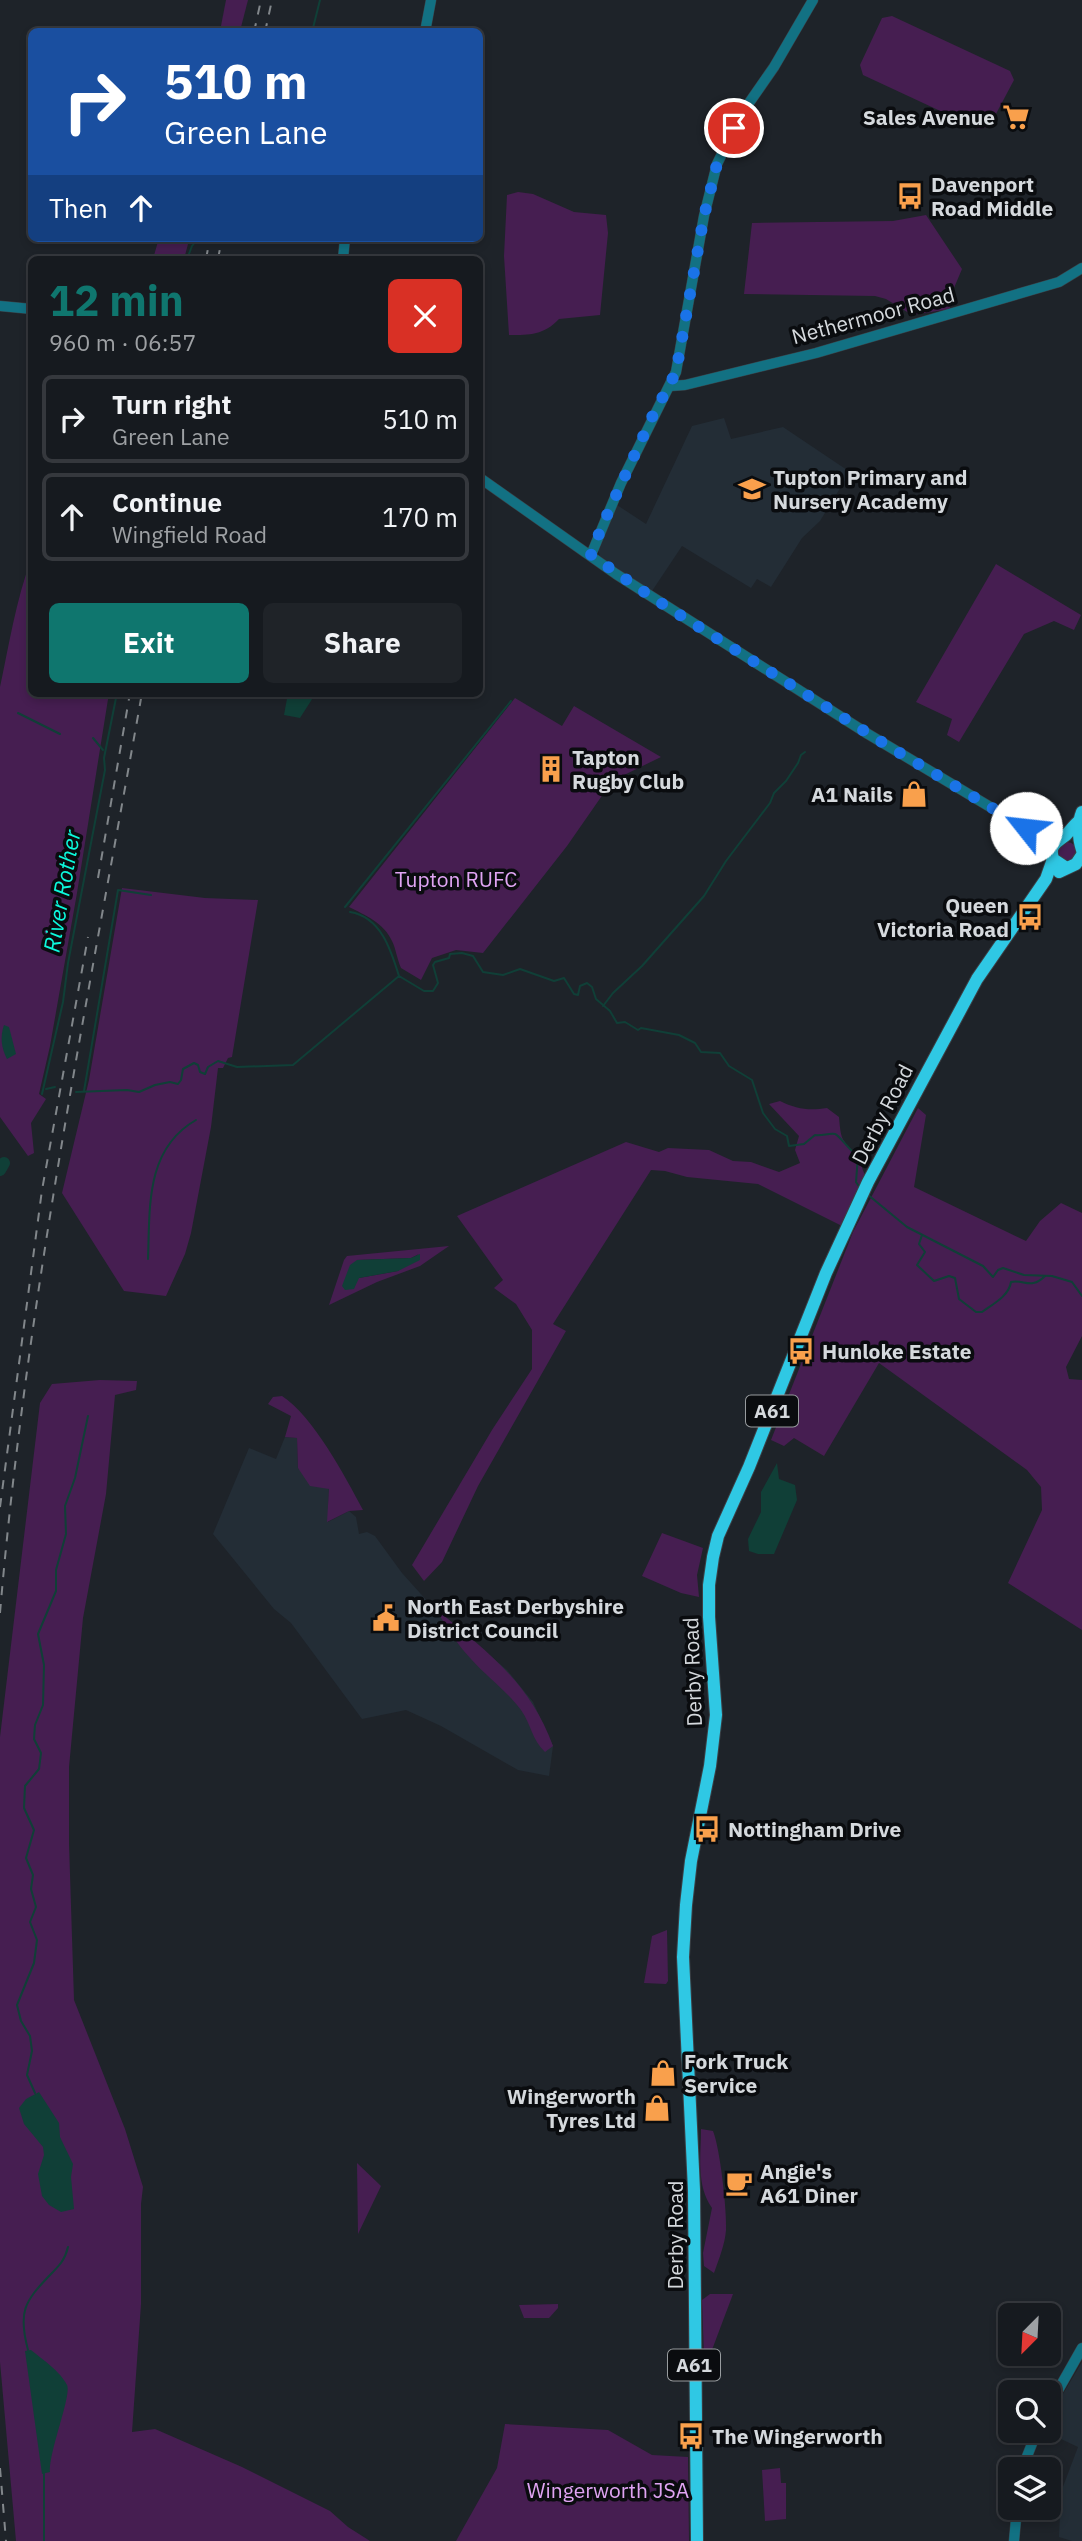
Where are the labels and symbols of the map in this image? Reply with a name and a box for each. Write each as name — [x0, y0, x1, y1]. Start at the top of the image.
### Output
pin — [704, 98, 764, 158]
supermarket icon: Sales Avenue — [1001, 102, 1031, 132]
place label: Sales Avenue — [863, 103, 995, 131]
place label: Davenport Road Middle — [931, 170, 1053, 222]
bus stop icon: Davenport Road Middle — [895, 181, 925, 211]
street label: Nethermoor Road — [788, 280, 958, 350]
place label: Tupton Primary and Nursery Academy — [773, 463, 968, 515]
school or university icon: Tupton Primary and Nursery Academy — [737, 474, 767, 504]
place label: Tapton Rugby Club — [572, 743, 684, 795]
building icon: Tapton Rugby Club — [536, 754, 566, 784]
shop icon: A1 Nails — [899, 779, 929, 809]
place label: A1 Nails — [811, 780, 893, 808]
position arrow — [989, 791, 1063, 865]
water label: River Rother — [35, 827, 87, 955]
park label: Tupton RUFC — [395, 865, 517, 893]
place label: Queen Victoria Road — [877, 891, 1009, 943]
bus stop icon: Queen Victoria Road — [1015, 902, 1045, 932]
street label: Derby Road — [845, 1059, 919, 1169]
bus stop icon: Hunloke Estate — [786, 1336, 816, 1366]
place label: Hunloke Estate — [822, 1337, 972, 1365]
road number: A61 — [746, 1396, 798, 1427]
place label: North East Derbyshire District Council — [407, 1592, 624, 1644]
public building icon: North East Derbyshire District Council — [371, 1603, 401, 1633]
street label: Derby Road — [676, 1617, 708, 1727]
bus stop icon: Nottingham Drive — [692, 1814, 722, 1844]
place label: Nottingham Drive — [728, 1815, 901, 1843]
place label: Fork Truck Service — [684, 2047, 789, 2099]
shop icon: Fork Truck Service — [648, 2058, 678, 2088]
place label: Wingerworth Tyres Ltd — [507, 2082, 636, 2134]
shop icon: Wingerworth Tyres Ltd — [642, 2093, 672, 2123]
place label: Angie's A61 Diner — [760, 2157, 859, 2209]
cafe icon: Angie's A61 Diner — [724, 2168, 754, 2198]
street label: Derby Road — [661, 2180, 689, 2290]
north arrow — [998, 2303, 1060, 2366]
road number: A61 — [668, 2350, 720, 2380]
bus stop icon: The Wingerworth — [676, 2421, 706, 2451]
place label: The Wingerworth — [712, 2422, 883, 2450]
park label: Wingerworth JSA — [527, 2476, 689, 2504]

